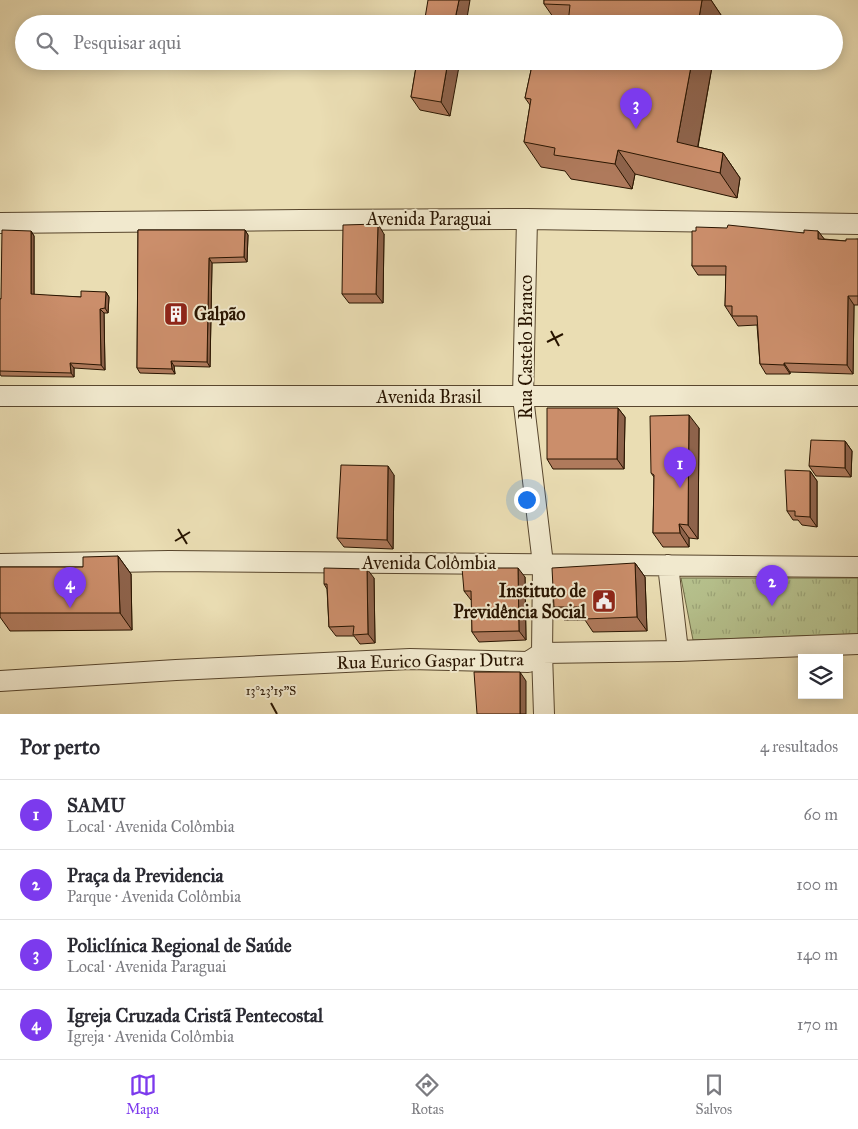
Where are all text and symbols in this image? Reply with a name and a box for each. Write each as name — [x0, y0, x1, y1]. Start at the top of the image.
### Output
search box — [15, 15, 843, 70]
icon: search — [33, 29, 61, 57]
text: Pesquisar aqui — [73, 31, 181, 54]
pin: 3 — [620, 88, 652, 129]
street label: Avenida Paraguai — [365, 208, 492, 231]
street label: Rua Castelo Branco — [515, 275, 537, 419]
building icon: Galpão — [163, 301, 189, 327]
place label: Galpão — [194, 303, 245, 326]
street label: Avenida Brasil — [375, 386, 482, 408]
pin: 1 — [664, 447, 696, 488]
your location — [514, 487, 540, 513]
street label: Avenida Colômbia — [361, 552, 496, 574]
pin: 2 — [756, 565, 788, 606]
pin: 4 — [54, 567, 86, 608]
place label: Instituto de Previdência Social — [453, 580, 587, 623]
public building icon: Instituto de Previdência Social — [591, 588, 617, 614]
street label: Rua Eurico Gaspar Dutra — [336, 648, 524, 674]
map controls — [798, 654, 843, 699]
button: layers — [798, 654, 843, 699]
text: 13°23'15"S — [246, 684, 296, 698]
text: Por perto — [20, 734, 100, 760]
text: 4 resultados — [760, 737, 838, 756]
text: SAMU — [67, 794, 125, 817]
text: 1 — [33, 805, 39, 824]
text: 60 m — [804, 805, 838, 824]
text: Local · Avenida Colômbia — [67, 817, 234, 836]
text: Praça da Previdencia — [67, 864, 224, 887]
text: 2 — [32, 875, 40, 894]
text: 100 m — [796, 875, 838, 894]
text: Parque · Avenida Colômbia — [67, 887, 241, 906]
text: Policlínica Regional de Saúde — [67, 934, 292, 957]
text: 3 — [33, 945, 39, 964]
text: 140 m — [797, 945, 838, 964]
text: Local · Avenida Paraguai — [67, 957, 226, 976]
text: Igreja Cruzada Cristã Pentecostal — [67, 1004, 323, 1027]
text: 4 — [32, 1015, 40, 1034]
text: 170 m — [797, 1015, 838, 1034]
text: Igreja · Avenida Colômbia — [67, 1027, 234, 1046]
tab: Mapa — [126, 1071, 159, 1118]
tab: Rotas — [411, 1071, 444, 1118]
tab: Salvos — [696, 1071, 732, 1118]

